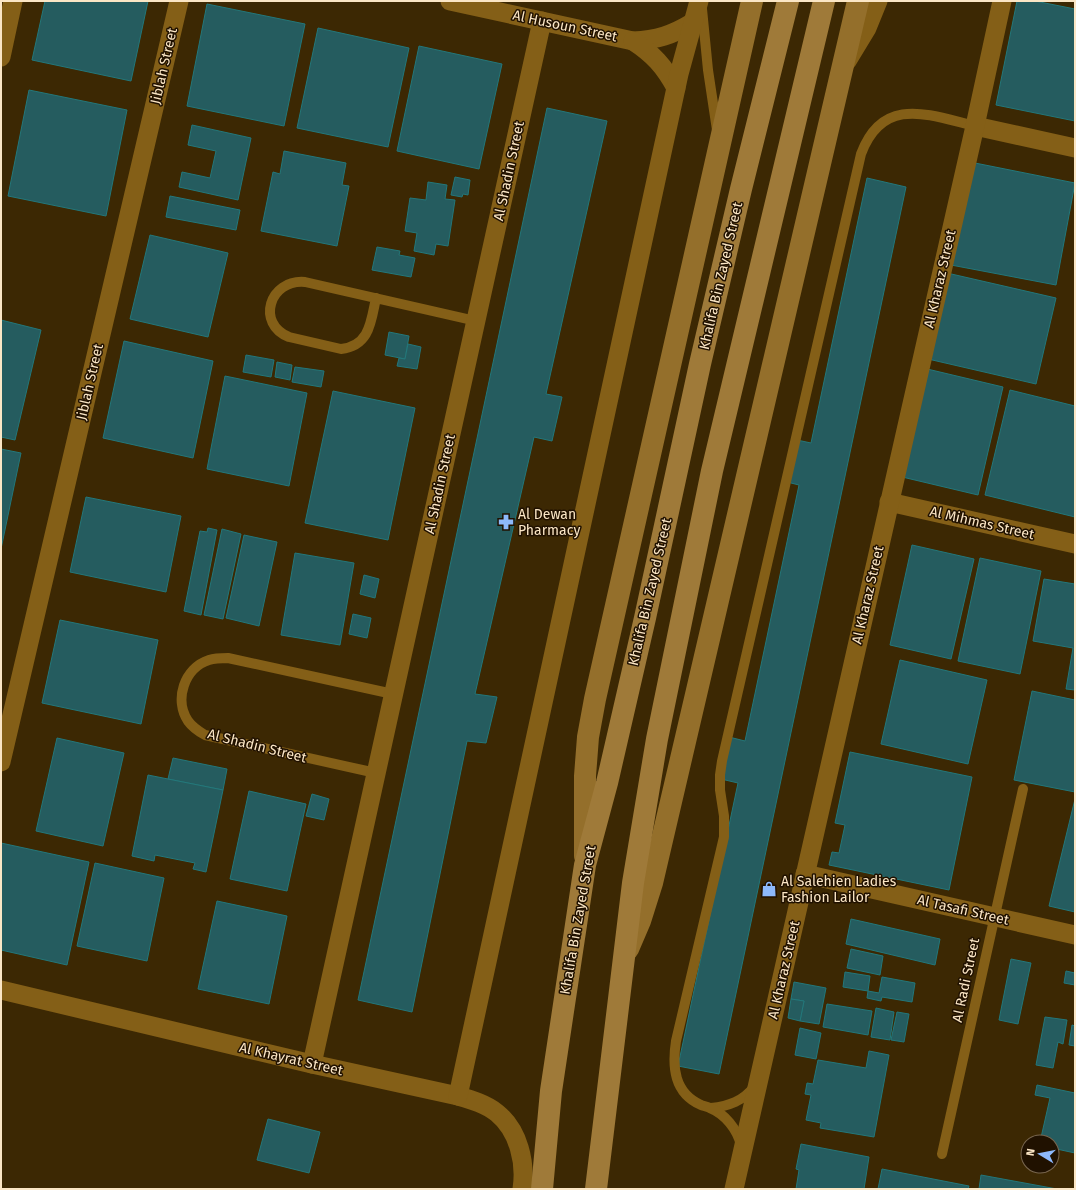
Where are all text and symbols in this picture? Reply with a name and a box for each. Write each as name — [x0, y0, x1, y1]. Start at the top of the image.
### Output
street label: Al Husoun Street — [511, 7, 620, 46]
street label: Jiblah Street — [147, 25, 181, 106]
street label: Al Shadin Street — [490, 119, 528, 222]
street label: Khalifa Bin Zayed Street — [696, 200, 746, 352]
street label: Al Kharaz Street — [920, 227, 960, 330]
street label: Jiblah Street — [73, 341, 107, 422]
street label: Al Shadin Street — [421, 432, 459, 535]
street label: Al Mihmas Street — [928, 503, 1037, 543]
place label: Al Dewan Pharmacy — [518, 506, 580, 539]
pharmacy icon: Al Dewan Pharmacy — [497, 513, 515, 531]
street label: Khalifa Bin Zayed Street — [625, 516, 675, 668]
street label: Al Kharaz Street — [848, 543, 888, 646]
street label: Al Shadin Street — [206, 725, 309, 767]
street label: Khalifa Bin Zayed Street — [557, 843, 600, 996]
place label: Al Salehien Ladies Fashion Lailor — [781, 873, 897, 906]
shop icon: Al Salehien Ladies Fashion Lailor — [760, 880, 778, 898]
street label: Al Tasafi Street — [915, 891, 1011, 929]
street label: Al Kharaz Street — [764, 918, 804, 1021]
street label: Al Radi Street — [949, 935, 983, 1024]
street label: Al Khayrat Street — [238, 1039, 345, 1079]
north arrow — [1020, 1134, 1060, 1174]
text: N — [1024, 1148, 1038, 1157]

